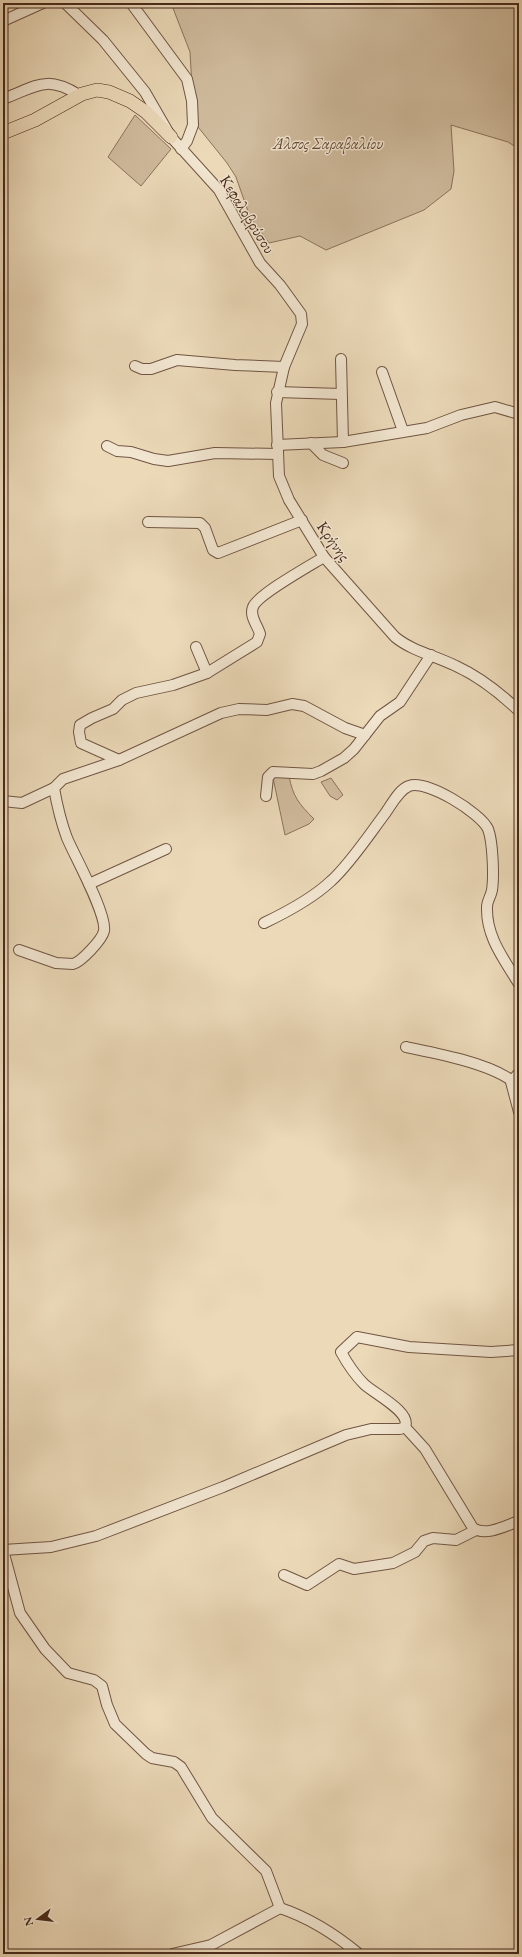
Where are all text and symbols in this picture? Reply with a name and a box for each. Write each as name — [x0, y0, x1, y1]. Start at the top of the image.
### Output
park label: Άλσος Σαραβαλίου — [272, 133, 383, 154]
street label: Κεφαλοβρύσου — [215, 171, 280, 258]
street label: Κρήνης — [312, 517, 355, 566]
north arrow — [18, 1899, 58, 1939]
text: N — [20, 1915, 36, 1928]

